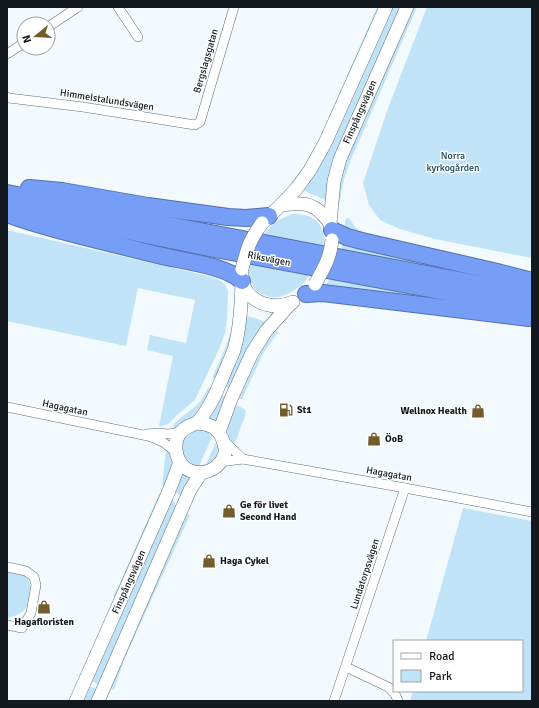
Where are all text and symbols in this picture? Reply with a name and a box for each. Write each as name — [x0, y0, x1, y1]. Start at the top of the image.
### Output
north arrow — [16, 16, 56, 56]
street label: Bergslagsgatan — [191, 28, 221, 94]
text: N — [20, 33, 34, 45]
street label: Finspångsvägen — [341, 78, 379, 146]
street label: Himmelstalundsvägen — [59, 87, 155, 113]
park label: Norra kyrkogården — [426, 150, 480, 174]
street label: Riksvägen — [247, 249, 291, 269]
street label: Hagagatan — [41, 397, 89, 419]
fuel station icon: St1 — [278, 402, 294, 418]
shop icon: Wellnox Health — [470, 403, 486, 419]
place label: St1 — [297, 404, 312, 416]
place label: Wellnox Health — [401, 405, 468, 417]
shop icon: ÖoB — [366, 431, 382, 447]
place label: ÖoB — [385, 432, 403, 445]
street label: Hagagatan — [365, 464, 413, 484]
place label: Ge för livet Second Hand — [240, 499, 297, 523]
shop icon: Ge för livet Second Hand — [221, 503, 237, 519]
street label: Lundatorpsvägen — [348, 537, 382, 611]
street label: Finspångsvägen — [110, 548, 148, 616]
shop icon: Haga Cykel — [201, 553, 217, 569]
place label: Haga Cykel — [220, 555, 269, 567]
shop icon: Hagafloristen — [36, 599, 52, 615]
place label: Hagafloristen — [14, 616, 74, 628]
legend — [393, 640, 523, 692]
text: Road — [429, 649, 455, 664]
text: Park — [429, 669, 452, 684]

